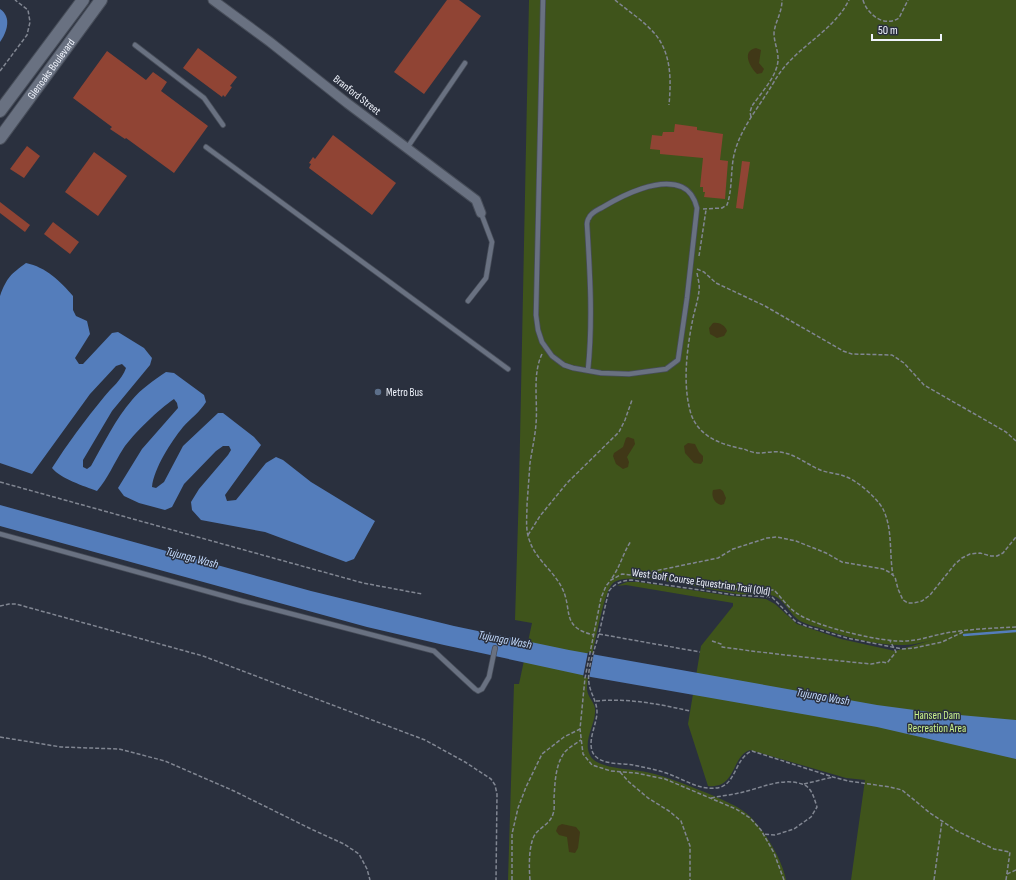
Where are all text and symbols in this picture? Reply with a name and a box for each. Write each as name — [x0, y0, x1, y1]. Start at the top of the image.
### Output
scale bar — [872, 16, 941, 42]
text: 50 m — [878, 23, 898, 38]
street label: Glenoaks Boulevard — [24, 35, 77, 101]
street label: Branford Street — [331, 72, 384, 118]
place label: Metro Bus — [386, 386, 423, 399]
marker: Metro Bus — [373, 387, 383, 397]
water label: Tujunga Wash — [164, 544, 220, 572]
street label: West Golf Course Equestrian Trail (Old) — [631, 566, 771, 598]
water label: Tujunga Wash — [477, 627, 533, 653]
water label: Tujunga Wash — [795, 685, 851, 709]
park label: Hansen Dam Recreation Area — [908, 709, 966, 735]

